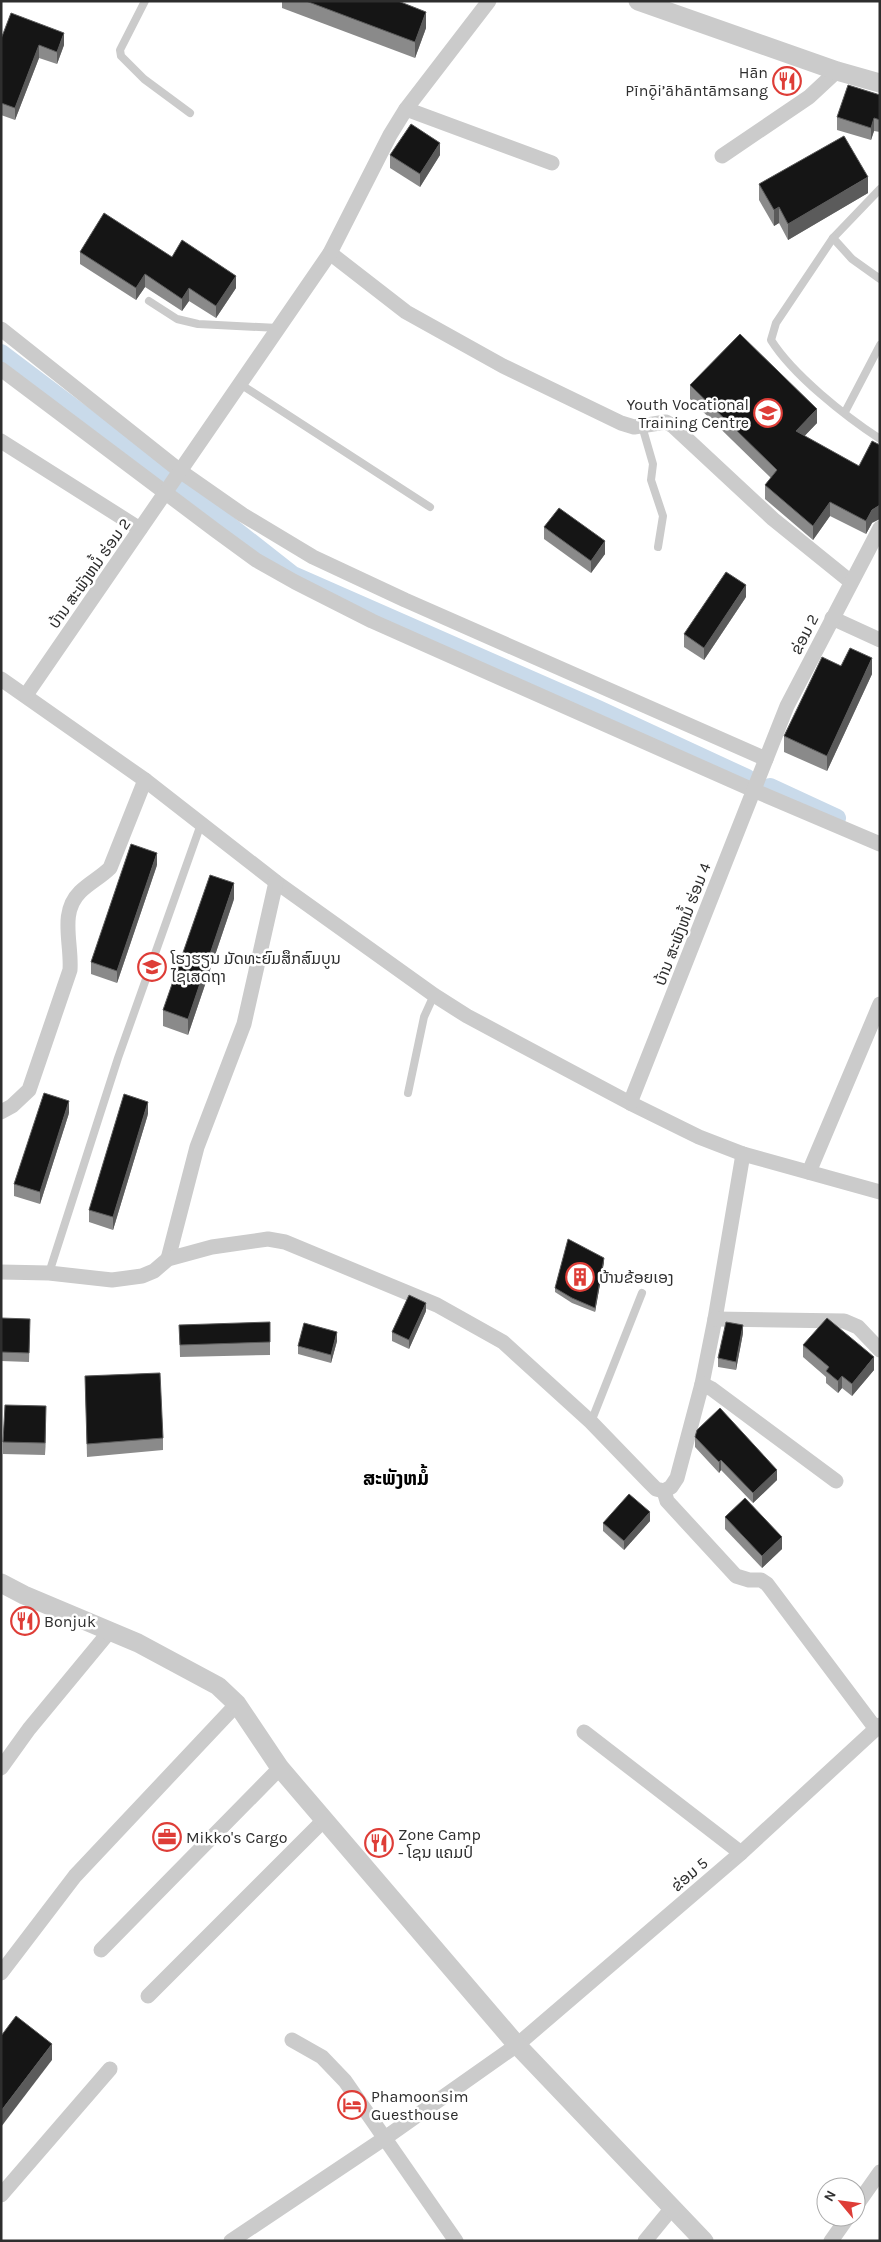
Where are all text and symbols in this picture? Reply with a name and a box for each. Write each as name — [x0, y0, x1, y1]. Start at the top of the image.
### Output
place label: Hān Pīnǭi’āhāntāmsang — [625, 63, 768, 100]
restaurant icon: Hān Pīnǭi’āhāntāmsang — [772, 66, 802, 96]
place label: Youth Vocational Training Centre — [627, 395, 749, 432]
school or university icon: Youth Vocational Training Centre — [753, 398, 783, 428]
street label: ບ້ານ ສະພັງຫມໍ້ ຮ່ອມ 2 — [42, 513, 135, 632]
street label: ຂ່ອມ 2 — [786, 611, 823, 658]
street label: ບ້ານ ສະພັງຫມໍ້ ຮ່ອມ 4 — [648, 859, 715, 988]
place label: ໂຮງຮຽນ ມັດທະຍົມສຶກສົມບູນ ໄຊເສດຖາ — [170, 949, 341, 986]
school or university icon: ໂຮງຮຽນ ມັດທະຍົມສຶກສົມບູນ ໄຊເສດຖາ — [137, 952, 167, 982]
building icon: ບ້ານຂ້ອຍເອງ — [565, 1262, 595, 1292]
place label: ບ້ານຂ້ອຍເອງ — [599, 1268, 674, 1287]
district label: ສະພັງຫມໍ້ — [363, 1463, 429, 1490]
restaurant icon: Bonjuk — [10, 1606, 40, 1636]
place label: Bonjuk — [44, 1612, 96, 1631]
office icon: Mikko's Cargo — [152, 1822, 182, 1852]
place label: Zone Camp - ໂຊນ ແຄມປ໌ — [398, 1825, 481, 1862]
place label: Mikko's Cargo — [186, 1828, 287, 1847]
restaurant icon: Zone Camp - ໂຊນ ແຄມປ໌ — [364, 1828, 394, 1858]
street label: ຂ່ອມ 5 — [667, 1853, 712, 1895]
place label: Phamoonsim Guesthouse — [371, 2087, 469, 2124]
hotel icon: Phamoonsim Guesthouse — [337, 2090, 367, 2120]
north arrow — [816, 2177, 866, 2227]
text: N — [820, 2187, 840, 2204]

